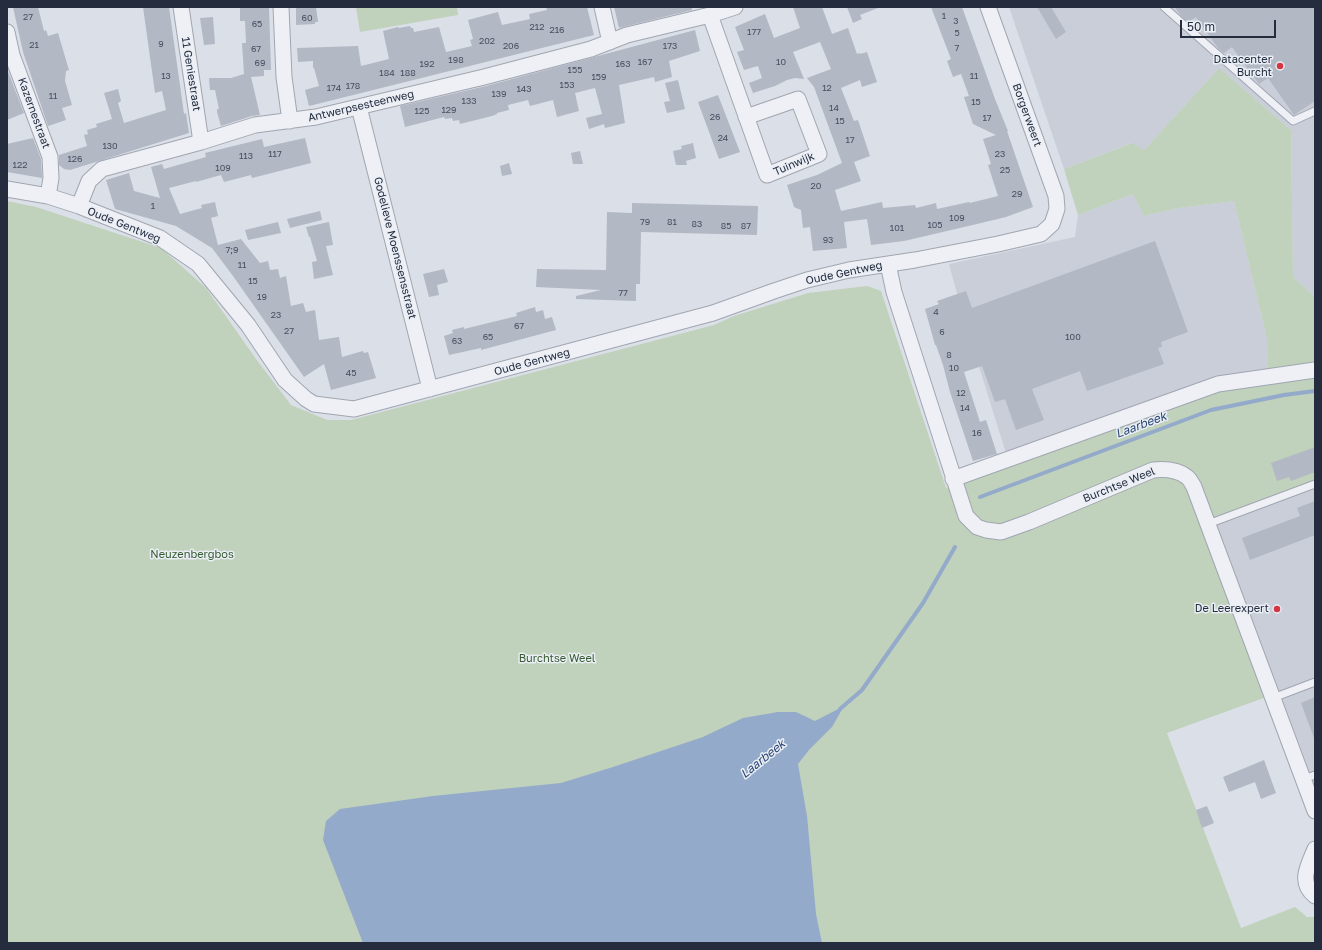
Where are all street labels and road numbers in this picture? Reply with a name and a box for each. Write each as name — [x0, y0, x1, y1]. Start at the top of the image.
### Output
street label: 11 Geniestraat — [179, 36, 203, 112]
street label: Kazernestraat — [15, 76, 53, 150]
street label: Borgerweert — [1009, 82, 1045, 148]
street label: Antwerpsesteenweg — [307, 87, 415, 125]
street label: Tuinwijk — [772, 150, 816, 178]
street label: Godelieve Moenssensstraat — [371, 175, 419, 321]
street label: Oude Gentweg — [85, 204, 163, 246]
street label: Oude Gentweg — [805, 258, 883, 288]
street label: Oude Gentweg — [493, 346, 571, 378]
street label: Burchtse Weel — [1081, 465, 1157, 505]

